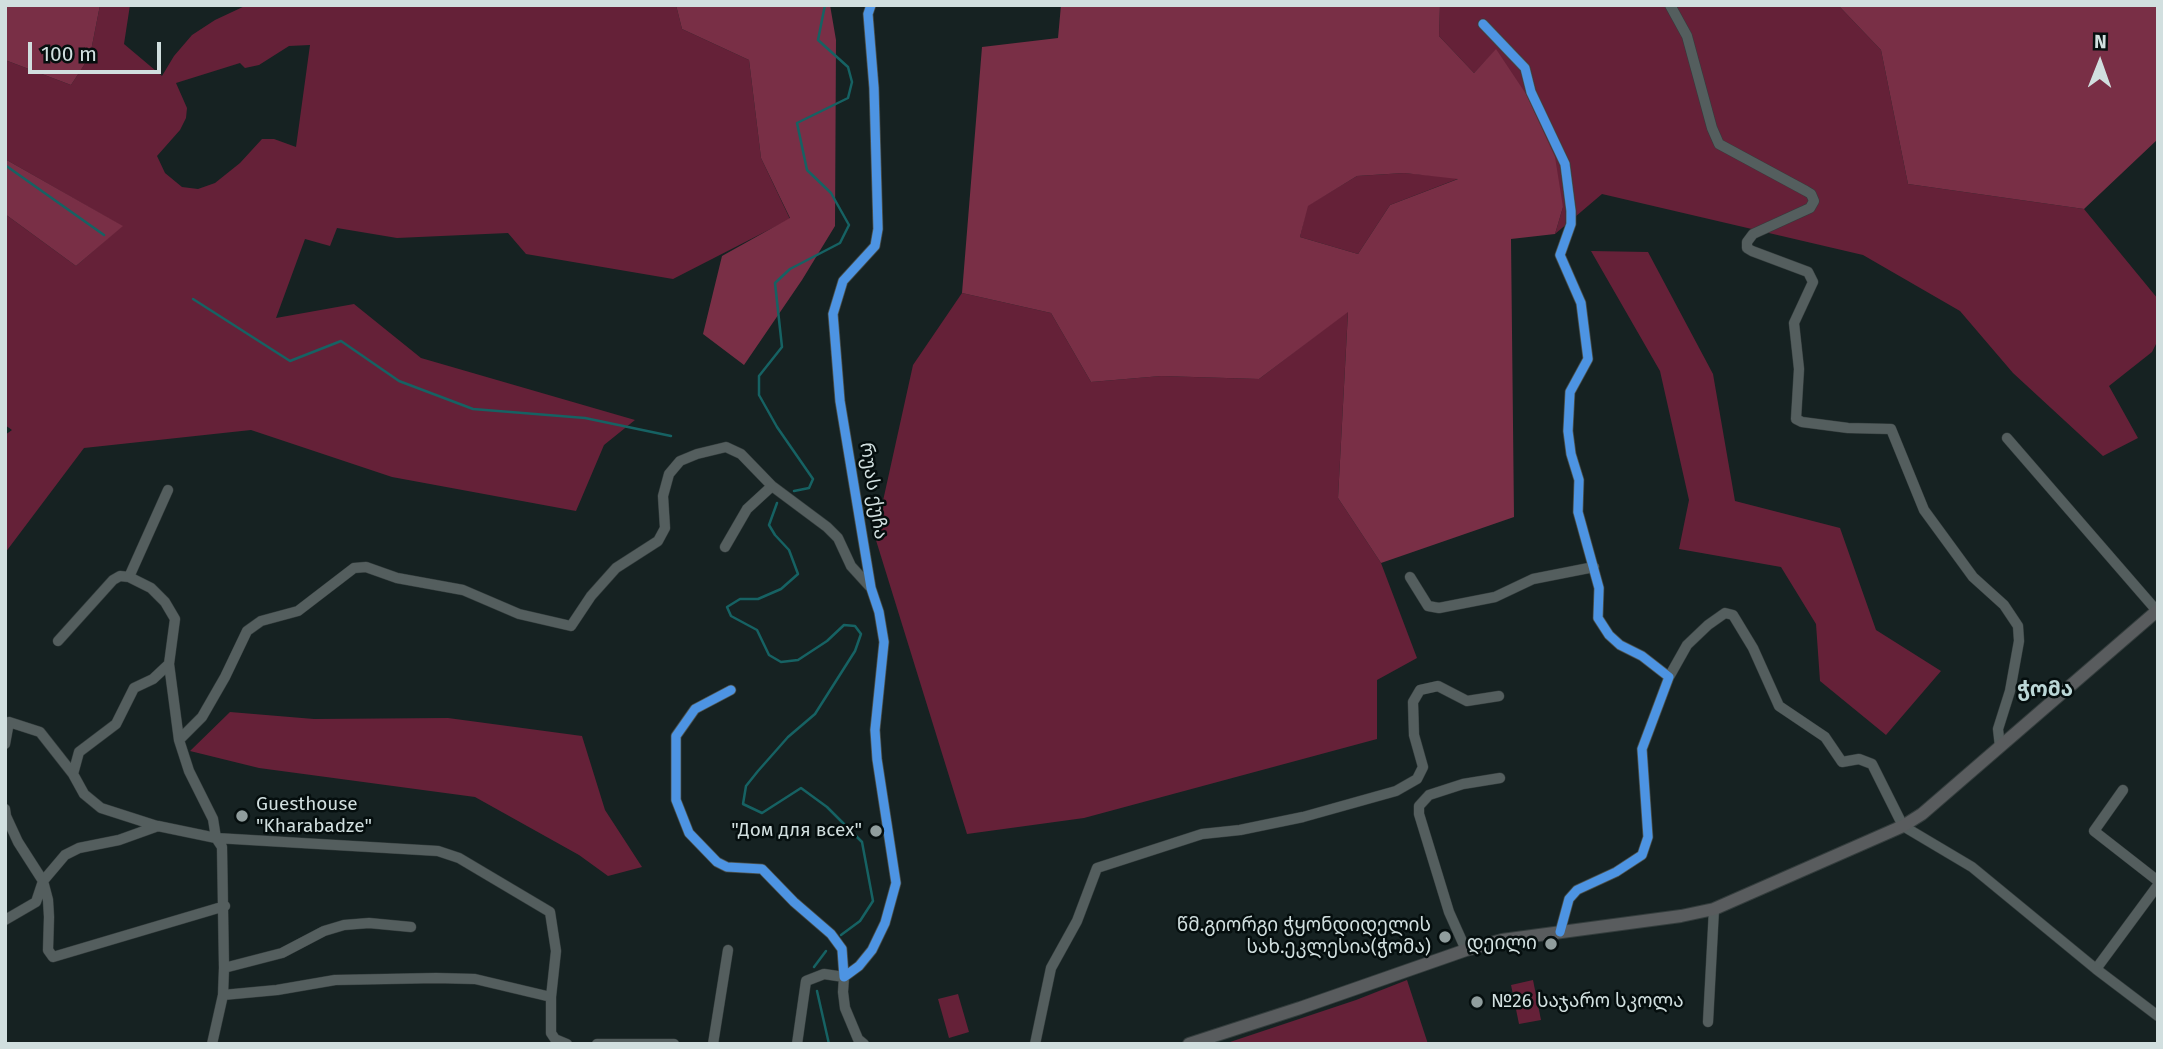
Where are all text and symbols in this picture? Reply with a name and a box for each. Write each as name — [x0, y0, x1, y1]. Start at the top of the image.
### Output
scale bar — [32, 28, 164, 72]
north arrow — [2065, 28, 2135, 98]
text: N — [2094, 30, 2107, 53]
text: 100 m — [41, 41, 97, 67]
street label: რუას ქუჩა — [854, 441, 892, 541]
district label: ჭომა — [2017, 677, 2073, 703]
place label: Guesthouse "Kharabadze" — [256, 794, 372, 838]
marker: Guesthouse "Kharabadze" — [234, 808, 250, 824]
place label: "Дом для всех" — [731, 820, 862, 842]
marker: "Дом для всех" — [868, 823, 884, 839]
place label: წმ.გიორგი ჭყონდიდელის სახ.ეკლესია(ჭომა) — [1177, 915, 1431, 959]
marker: წმ.გიორგი ჭყონდიდელის სახ.ეკლესია(ჭომა) — [1437, 929, 1453, 945]
place label: დეილი — [1467, 933, 1537, 955]
marker: დეილი — [1543, 936, 1559, 952]
place label: №26 საჯარო სკოლა — [1491, 991, 1684, 1013]
marker: №26 საჯარო სკოლა — [1469, 994, 1485, 1010]

